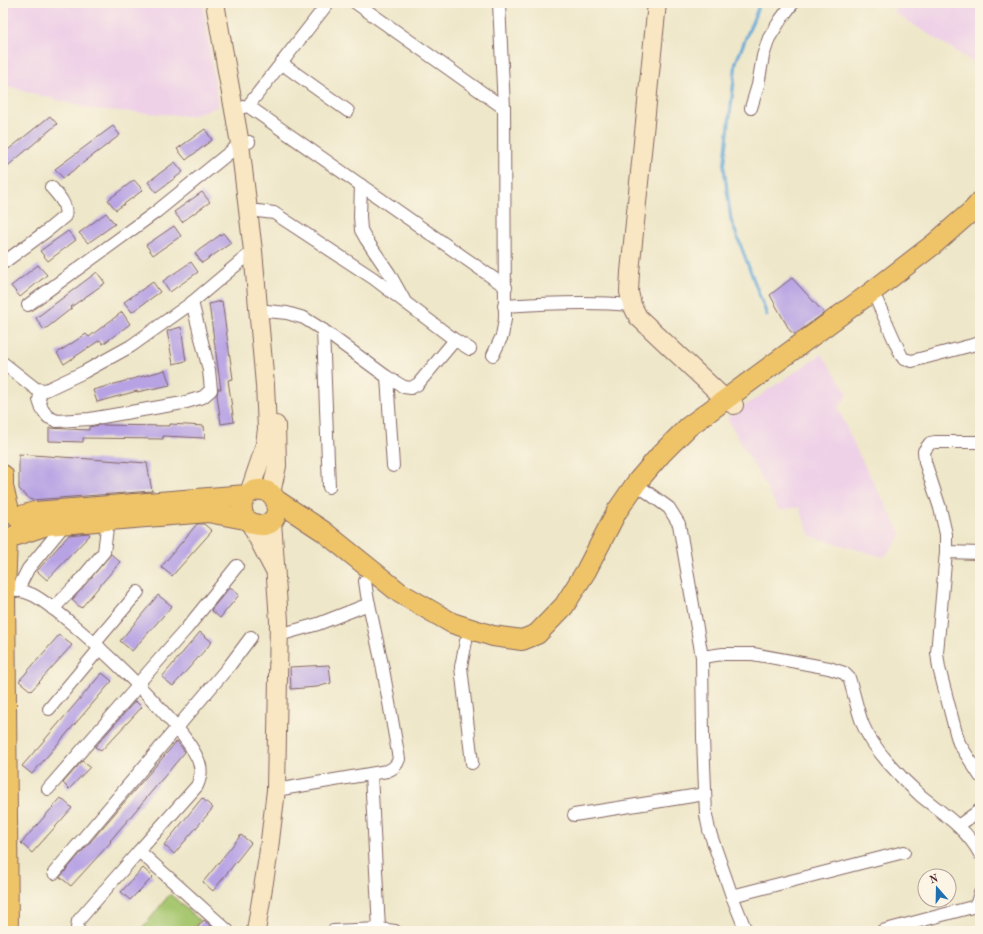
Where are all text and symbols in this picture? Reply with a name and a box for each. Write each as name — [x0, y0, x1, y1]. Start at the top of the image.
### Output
north arrow — [917, 868, 957, 908]
text: N — [928, 873, 940, 887]

